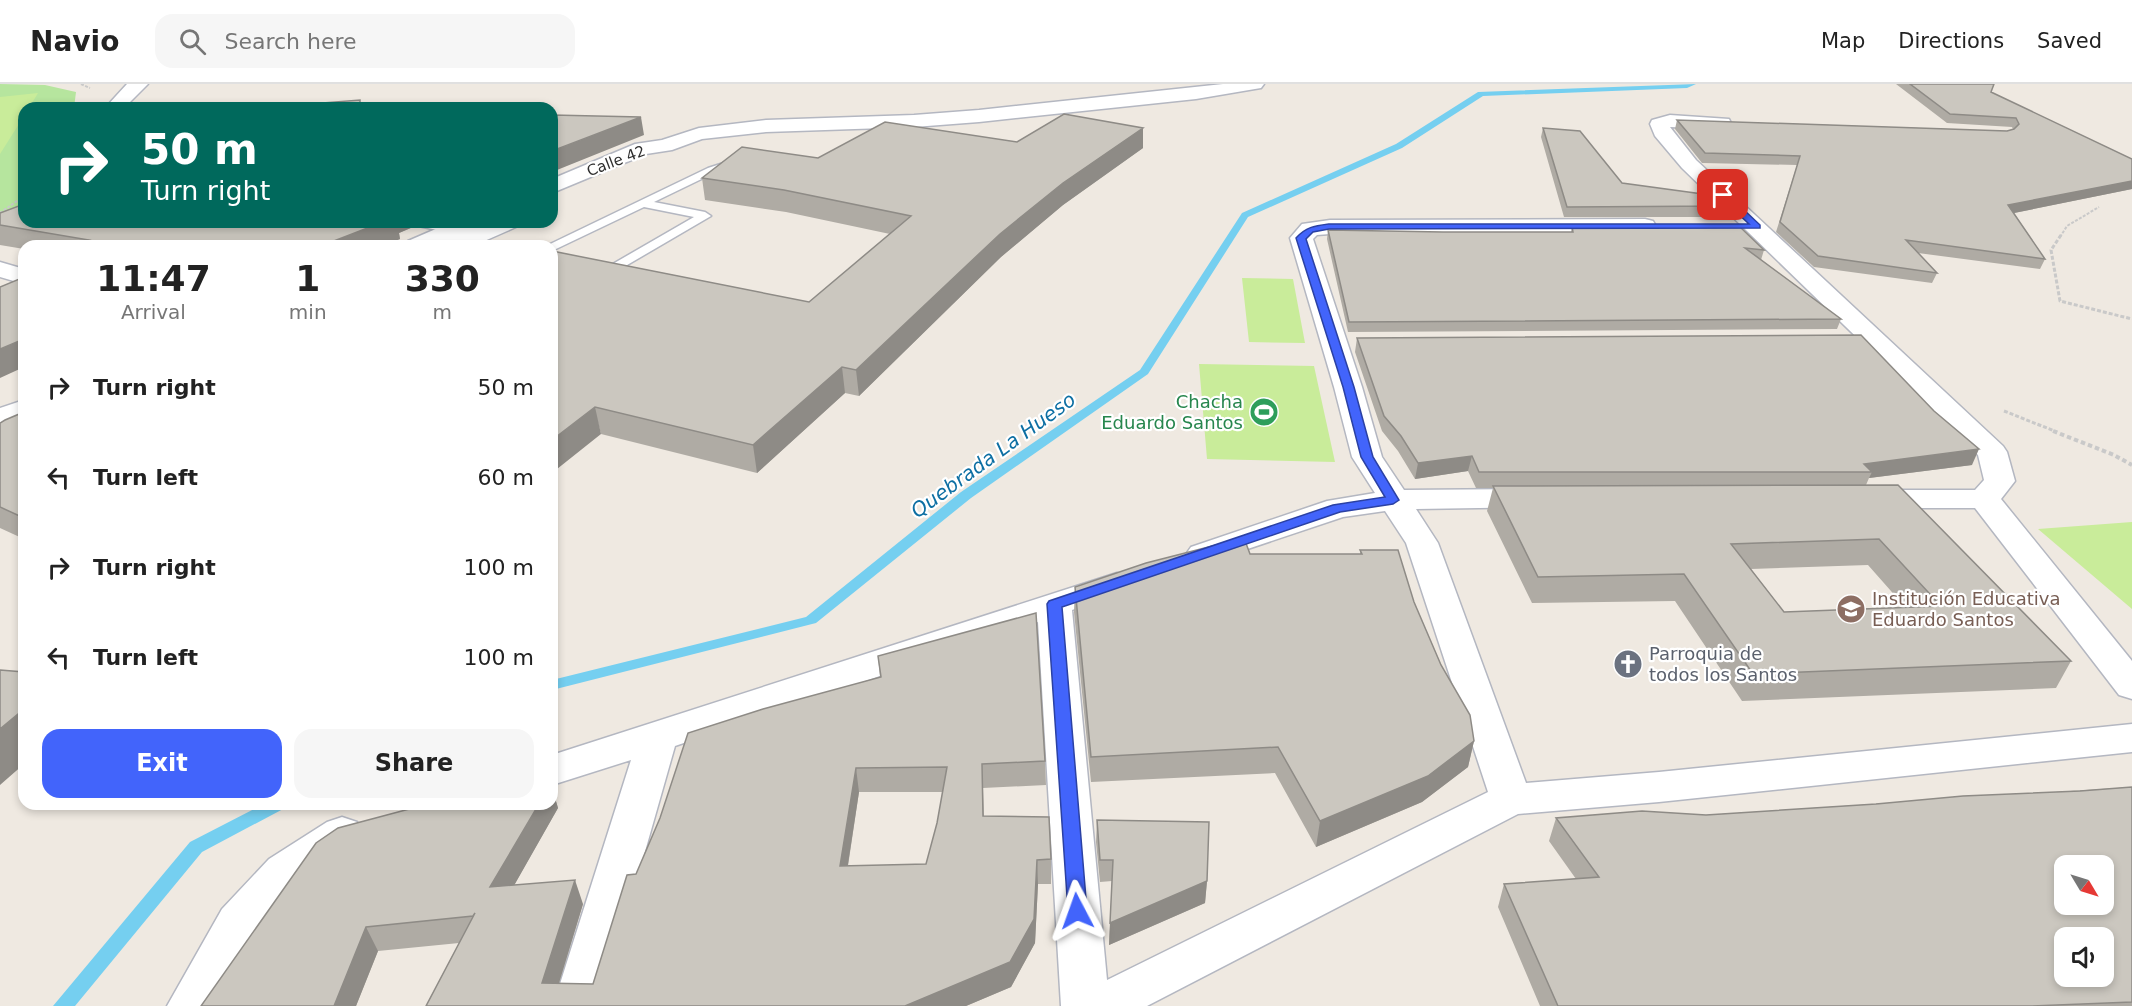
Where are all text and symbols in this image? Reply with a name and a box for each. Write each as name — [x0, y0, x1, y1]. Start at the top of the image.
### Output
search box — [155, 14, 575, 68]
text: Navio — [30, 25, 119, 58]
icon: search — [176, 25, 209, 58]
text: Search here — [224, 29, 357, 54]
text: Map — [1821, 29, 1865, 53]
text: Directions — [1898, 29, 2004, 53]
text: Saved — [2037, 29, 2102, 53]
text: 50 m — [141, 125, 258, 174]
icon: right — [42, 126, 120, 204]
street label: Calle 42 — [584, 142, 648, 180]
pin — [1697, 169, 1748, 220]
text: Turn right — [141, 175, 270, 206]
icon: arrive — [1706, 178, 1739, 211]
text: 11:47 — [96, 258, 211, 299]
text: 1 — [295, 258, 320, 299]
text: 330 — [405, 258, 480, 299]
text: Arrival — [121, 300, 186, 324]
text: min — [289, 300, 327, 324]
text: m — [433, 300, 452, 324]
icon: right — [42, 371, 75, 404]
text: Turn right — [93, 375, 216, 400]
text: 50 m — [478, 375, 534, 400]
water label: Quebrada La Hueso — [906, 387, 1080, 523]
place label: Chacha Eduardo Santos — [1101, 391, 1243, 433]
sports icon: Chacha Eduardo Santos — [1248, 396, 1280, 428]
icon: left — [42, 461, 75, 494]
text: Turn left — [93, 465, 198, 490]
text: 60 m — [478, 465, 534, 490]
icon: right — [42, 551, 75, 584]
text: Turn right — [93, 555, 216, 580]
text: 100 m — [464, 555, 534, 580]
place label: Institución Educativa Eduardo Santos — [1872, 588, 2061, 630]
school or university icon: Institución Educativa Eduardo Santos — [1835, 593, 1867, 625]
icon: left — [42, 641, 75, 674]
place label: Parroquia de todos los Santos — [1649, 643, 1797, 685]
text: Turn left — [93, 645, 198, 670]
text: 100 m — [464, 645, 534, 670]
church icon: Parroquia de todos los Santos — [1612, 648, 1644, 680]
button: Exit — [42, 729, 282, 798]
button: Share — [294, 729, 534, 798]
north arrow — [2054, 855, 2114, 915]
map controls — [2054, 855, 2114, 987]
position arrow — [1045, 879, 1109, 943]
button: sound — [2054, 927, 2114, 987]

